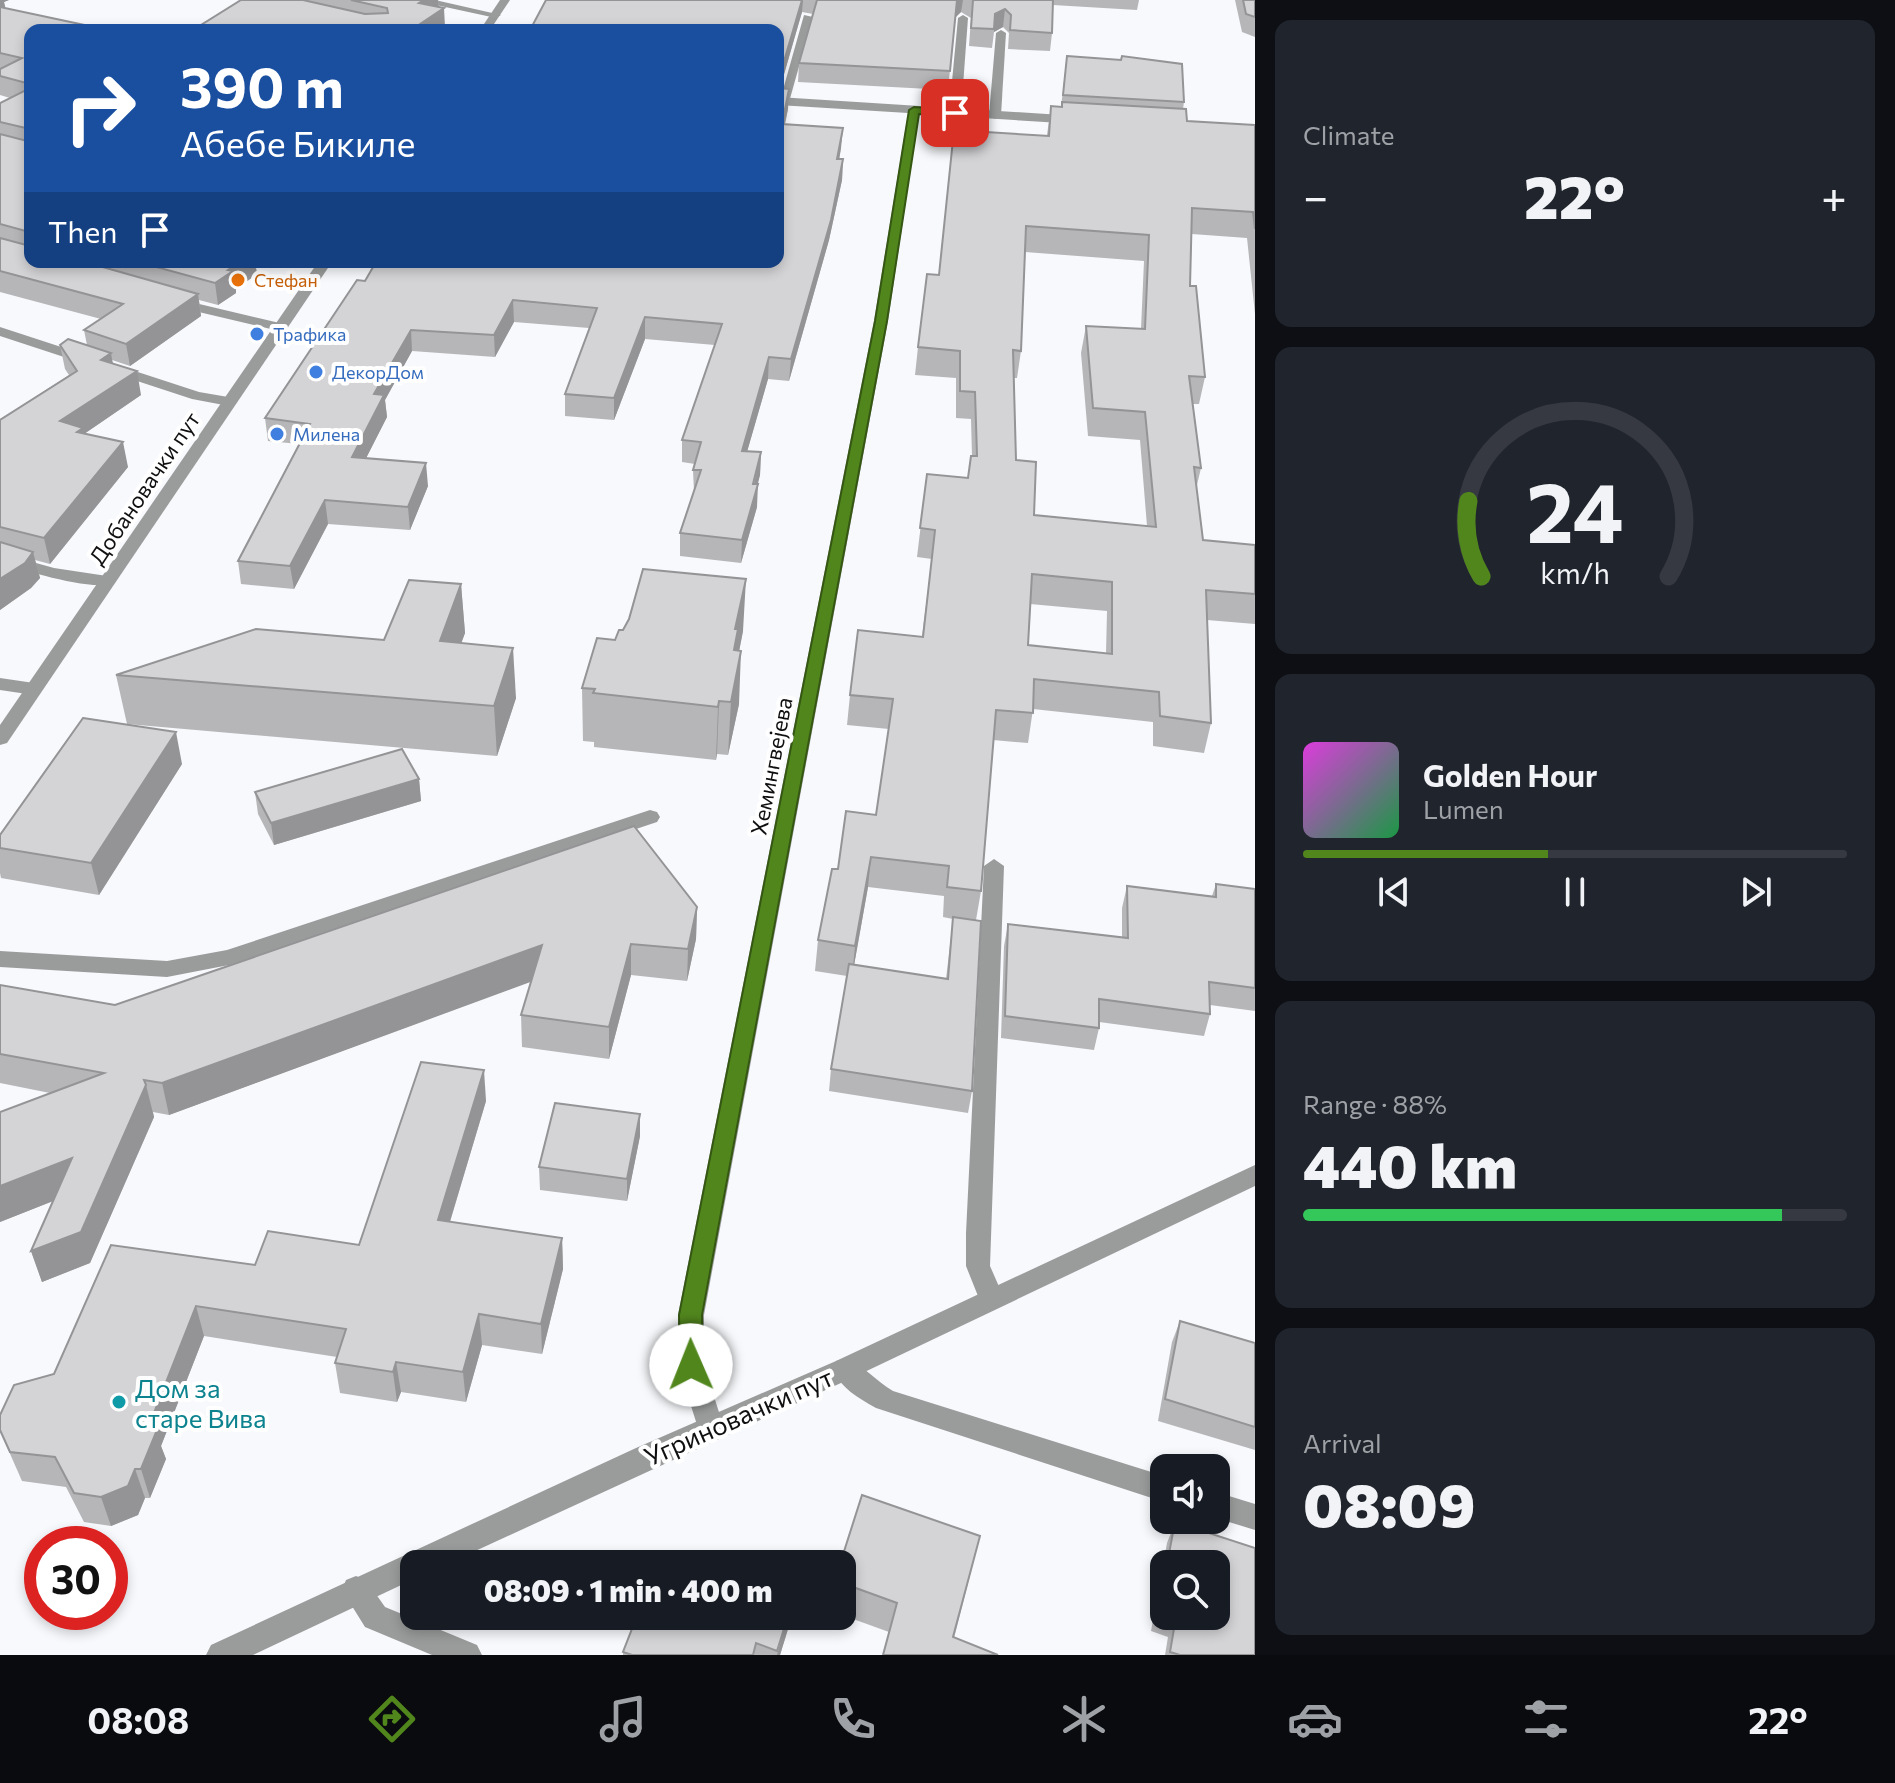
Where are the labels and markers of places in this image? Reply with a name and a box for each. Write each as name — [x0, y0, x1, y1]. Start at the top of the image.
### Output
pin — [921, 79, 989, 147]
place label: Стефан — [254, 269, 318, 291]
marker: Стефан — [229, 271, 247, 289]
place label: Трафика — [273, 323, 346, 345]
marker: Трафика — [248, 325, 266, 343]
place label: ДекорДом — [332, 361, 424, 383]
marker: ДекорДом — [307, 363, 325, 381]
place label: Милена — [293, 423, 360, 445]
marker: Милена — [268, 425, 286, 443]
place label: Дом за старе Вива — [135, 1372, 266, 1433]
marker: Дом за старе Вива — [110, 1393, 128, 1411]

